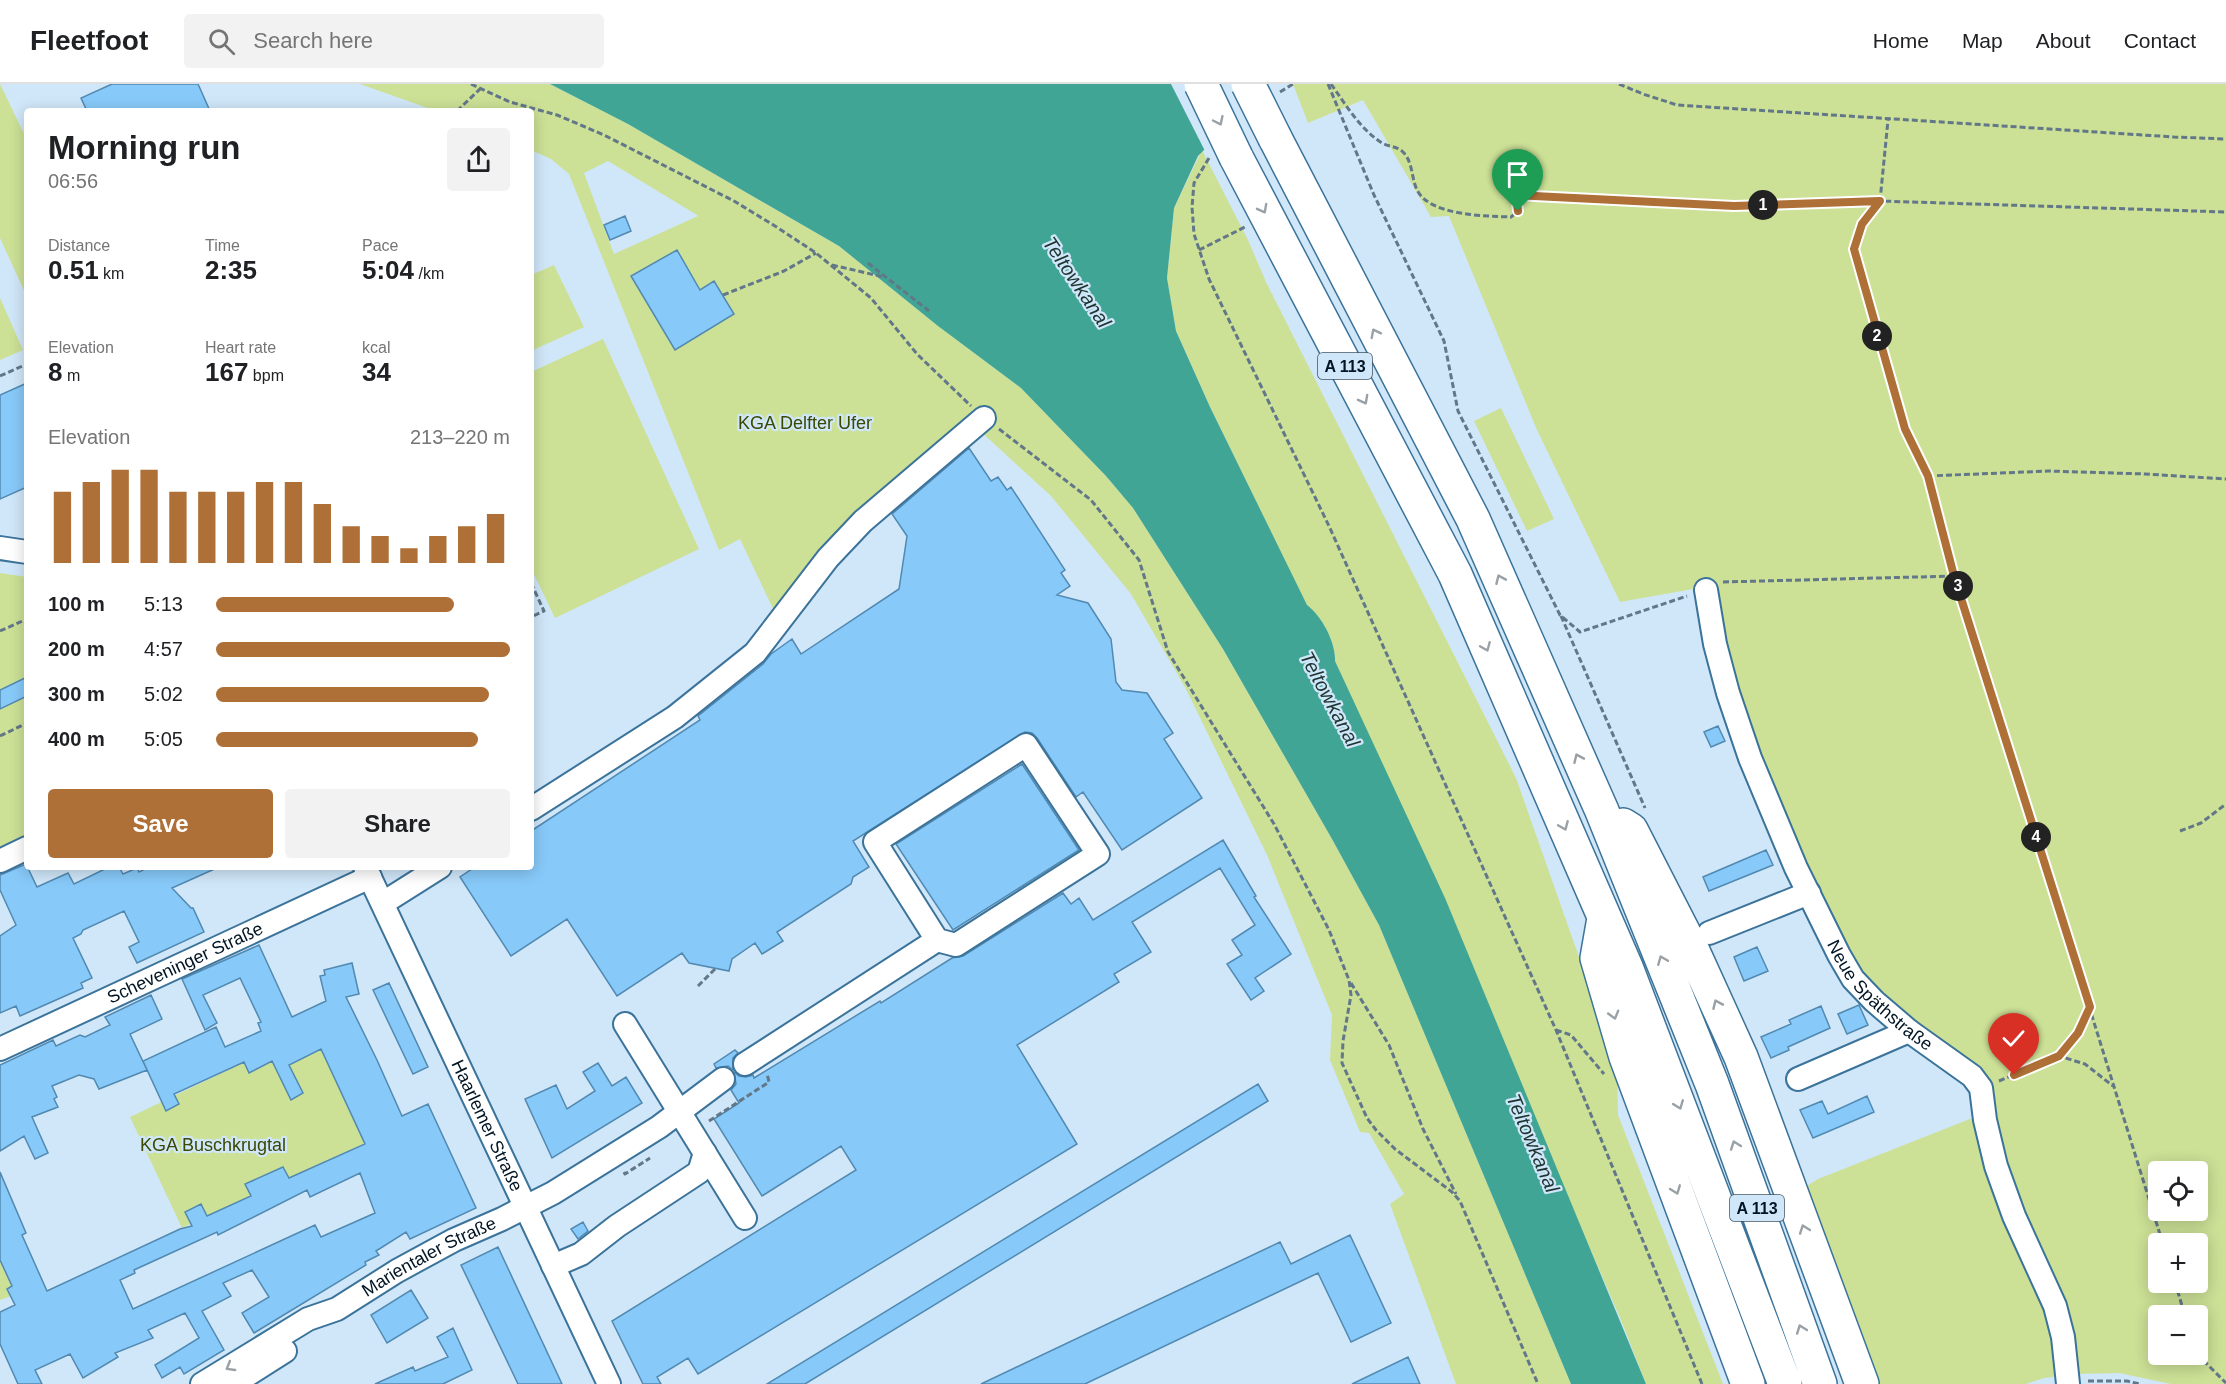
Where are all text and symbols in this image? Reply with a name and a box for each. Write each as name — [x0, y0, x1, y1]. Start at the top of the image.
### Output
search box — [184, 14, 604, 68]
text: Fleetfoot — [30, 25, 148, 56]
icon: search — [205, 25, 238, 58]
text: Search here — [253, 28, 373, 53]
text: Home — [1873, 29, 1929, 52]
text: Map — [1962, 29, 2003, 52]
text: About — [2036, 29, 2091, 52]
text: Contact — [2124, 29, 2196, 52]
one-way arrow — [1211, 114, 1223, 125]
button: share — [447, 128, 510, 191]
text: Morning run — [48, 129, 240, 166]
pin — [1492, 149, 1543, 211]
icon: arrive — [1501, 158, 1534, 191]
text: 06:56 — [48, 170, 98, 192]
pin: 1 — [1748, 190, 1778, 220]
text: 1 — [1759, 196, 1767, 213]
one-way arrow — [1256, 203, 1267, 213]
water label: Teltowkanal — [1039, 232, 1116, 332]
text: Distance — [48, 237, 110, 254]
text: Time — [205, 237, 240, 254]
text: Pace — [362, 237, 398, 254]
text: 0.51 — [48, 255, 99, 285]
text: 2:35 — [205, 255, 257, 285]
text: 5:04 — [362, 255, 414, 285]
text: km — [99, 265, 124, 282]
text: /km — [414, 265, 444, 282]
pin: 2 — [1862, 321, 1892, 351]
text: 2 — [1873, 327, 1881, 344]
one-way arrow — [1371, 328, 1383, 339]
text: Elevation — [48, 339, 114, 356]
text: Heart rate — [205, 339, 276, 356]
text: kcal — [362, 339, 390, 356]
road number: A 113 — [1318, 353, 1372, 379]
text: 8 — [48, 357, 62, 387]
text: 167 — [205, 357, 248, 387]
text: 34 — [362, 357, 391, 387]
text: m — [62, 367, 80, 384]
text: bpm — [248, 367, 284, 384]
one-way arrow — [1356, 394, 1368, 405]
park label: KGA Delfter Ufer — [738, 413, 872, 433]
text: Elevation — [48, 426, 130, 448]
text: 213–220 m — [410, 426, 510, 448]
pin: 3 — [1943, 571, 1973, 601]
one-way arrow — [1495, 575, 1507, 586]
text: 3 — [1954, 577, 1962, 594]
text: 100 m — [48, 593, 105, 615]
text: 5:13 — [144, 593, 183, 615]
text: 200 m — [48, 638, 105, 660]
text: 4:57 — [144, 638, 183, 660]
one-way arrow — [1479, 640, 1491, 651]
water label: Teltowkanal — [1296, 648, 1365, 751]
text: 300 m — [48, 683, 105, 705]
text: 5:02 — [144, 683, 183, 705]
text: 400 m — [48, 728, 105, 750]
text: 5:05 — [144, 728, 183, 750]
one-way arrow — [1573, 753, 1585, 764]
button: Save — [48, 789, 273, 858]
button: Share — [285, 789, 510, 858]
one-way arrow — [1557, 819, 1569, 830]
pin: 4 — [2021, 822, 2051, 852]
text: 4 — [2032, 828, 2040, 845]
street label: Scheveninger Straße — [104, 918, 266, 1008]
street label: Neue Späthstraße — [1823, 937, 1936, 1055]
one-way arrow — [1657, 955, 1669, 966]
one-way arrow — [1712, 999, 1724, 1010]
one-way arrow — [1607, 1009, 1619, 1020]
pin — [1988, 1013, 2039, 1075]
icon: check — [1997, 1022, 2030, 1055]
street label: Haarlemer Straße — [447, 1057, 527, 1195]
water label: Teltowkanal — [1502, 1090, 1564, 1196]
one-way arrow — [1672, 1099, 1684, 1110]
park label: KGA Buschkrugtal — [140, 1135, 286, 1155]
one-way arrow — [1729, 1141, 1742, 1151]
map controls — [2148, 1161, 2208, 1365]
button: locate — [2148, 1161, 2208, 1221]
one-way arrow — [1668, 1184, 1681, 1195]
road number: A 113 — [1730, 1195, 1784, 1221]
street label: Marientaler Straße — [358, 1213, 499, 1301]
one-way arrow — [1798, 1224, 1811, 1235]
button: + — [2148, 1233, 2208, 1293]
button: − — [2148, 1305, 2208, 1365]
one-way arrow — [1795, 1324, 1808, 1335]
one-way arrow — [226, 1359, 236, 1371]

